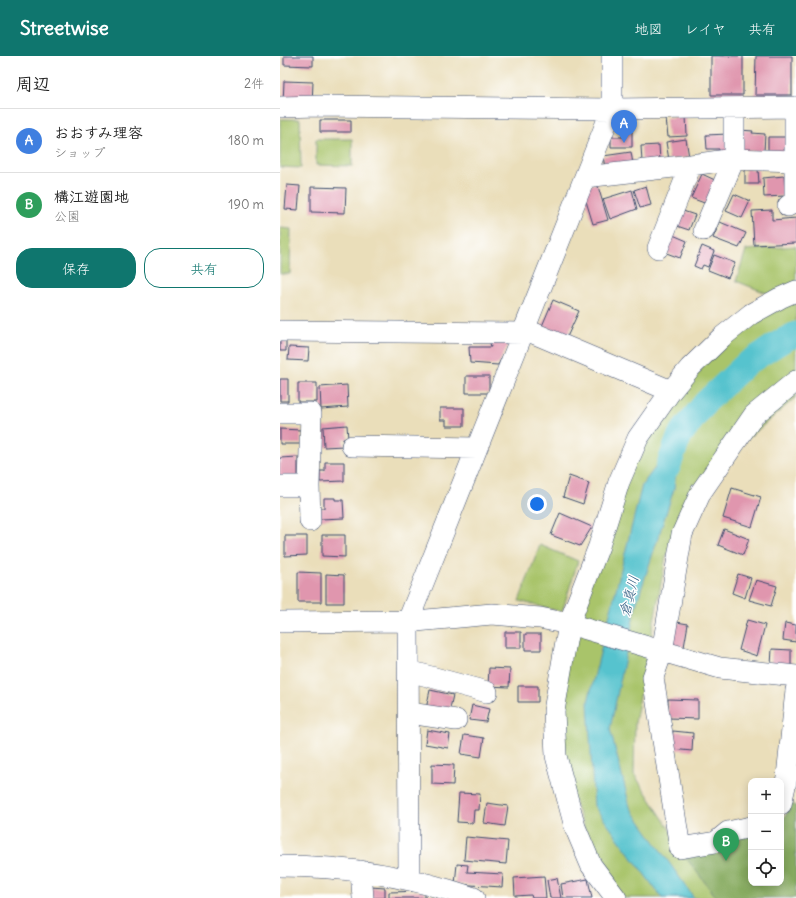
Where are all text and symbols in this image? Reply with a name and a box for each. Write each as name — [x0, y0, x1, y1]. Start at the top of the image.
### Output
text: Streetwise — [20, 16, 109, 40]
text: 地図 — [635, 20, 663, 38]
text: レイヤ — [685, 20, 726, 38]
text: 共有 — [748, 20, 776, 38]
text: 周辺 — [16, 73, 50, 95]
text: 2件 — [244, 75, 264, 92]
pin: A — [611, 110, 637, 143]
text: おおすみ理容 — [54, 123, 143, 142]
text: A — [25, 132, 33, 149]
text: 180 m — [228, 132, 264, 149]
text: ショップ — [54, 144, 105, 161]
text: 構江遊園地 — [54, 187, 129, 206]
text: B — [25, 196, 33, 213]
text: 190 m — [228, 196, 264, 213]
text: 公園 — [54, 208, 80, 225]
button: 保存 — [16, 248, 136, 288]
button: 共有 — [144, 248, 264, 288]
your location — [527, 494, 547, 514]
water label: 倉真川 — [615, 573, 643, 619]
map controls — [748, 778, 784, 886]
button: + — [748, 778, 784, 814]
button: − — [748, 814, 784, 850]
pin: B — [713, 828, 739, 861]
button: locate — [748, 850, 784, 886]

